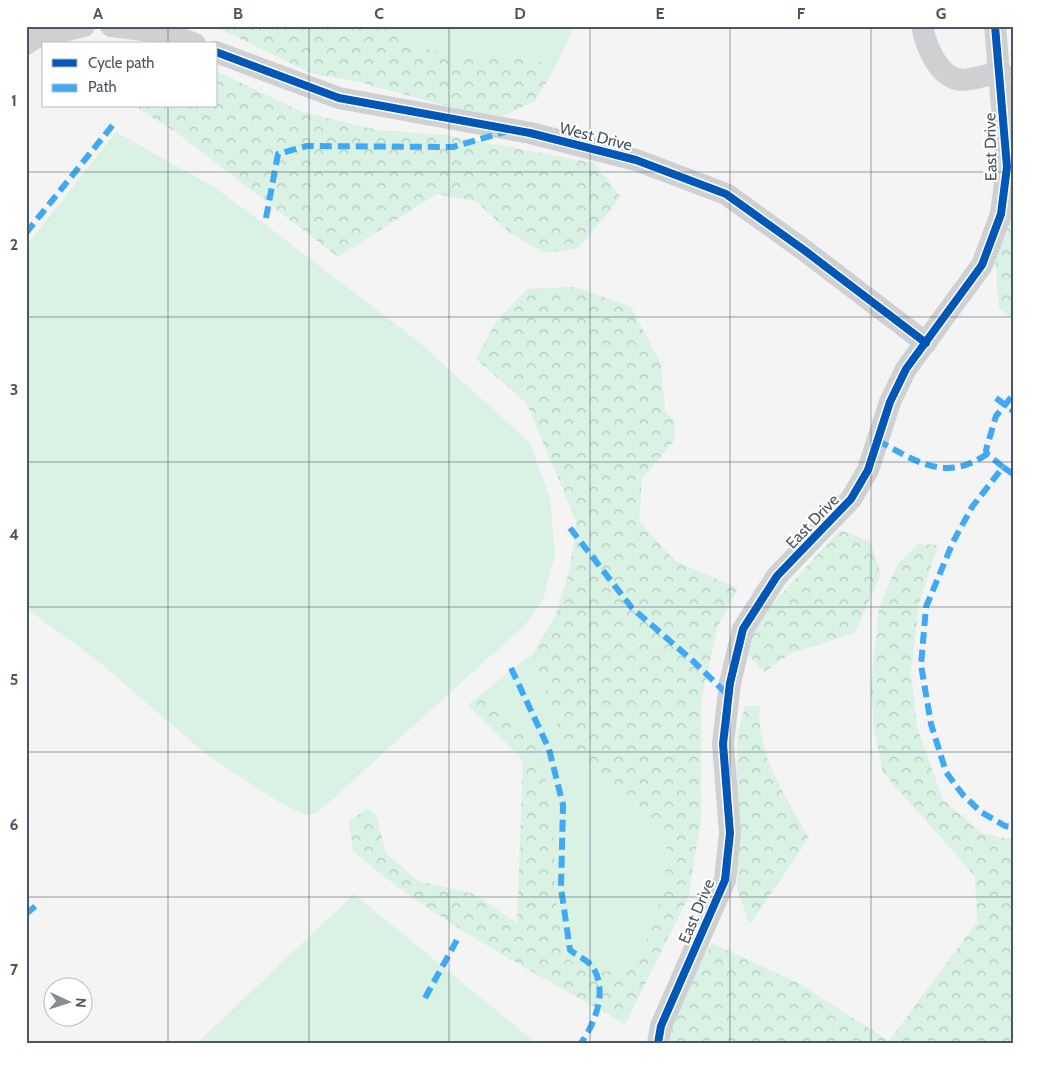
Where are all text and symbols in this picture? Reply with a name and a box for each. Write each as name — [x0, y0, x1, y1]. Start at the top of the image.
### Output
text: A — [93, 4, 103, 23]
text: B — [233, 4, 243, 23]
text: C — [374, 4, 384, 23]
text: D — [514, 4, 526, 23]
text: E — [655, 4, 665, 23]
text: F — [797, 4, 806, 23]
text: G — [936, 4, 946, 23]
legend — [42, 42, 218, 108]
text: Cycle path — [88, 54, 154, 72]
text: Path — [88, 78, 117, 96]
text: 1 — [11, 91, 17, 110]
street label: East Drive — [980, 113, 1001, 181]
street label: West Drive — [558, 118, 634, 155]
text: 2 — [10, 235, 18, 254]
text: 3 — [10, 380, 18, 399]
street label: East Drive — [782, 490, 843, 552]
text: 4 — [9, 525, 19, 544]
text: 5 — [10, 670, 18, 689]
text: 6 — [10, 815, 19, 834]
street label: East Drive — [674, 876, 719, 946]
text: 7 — [10, 960, 19, 979]
north arrow — [42, 976, 92, 1026]
text: N — [72, 997, 90, 1008]

